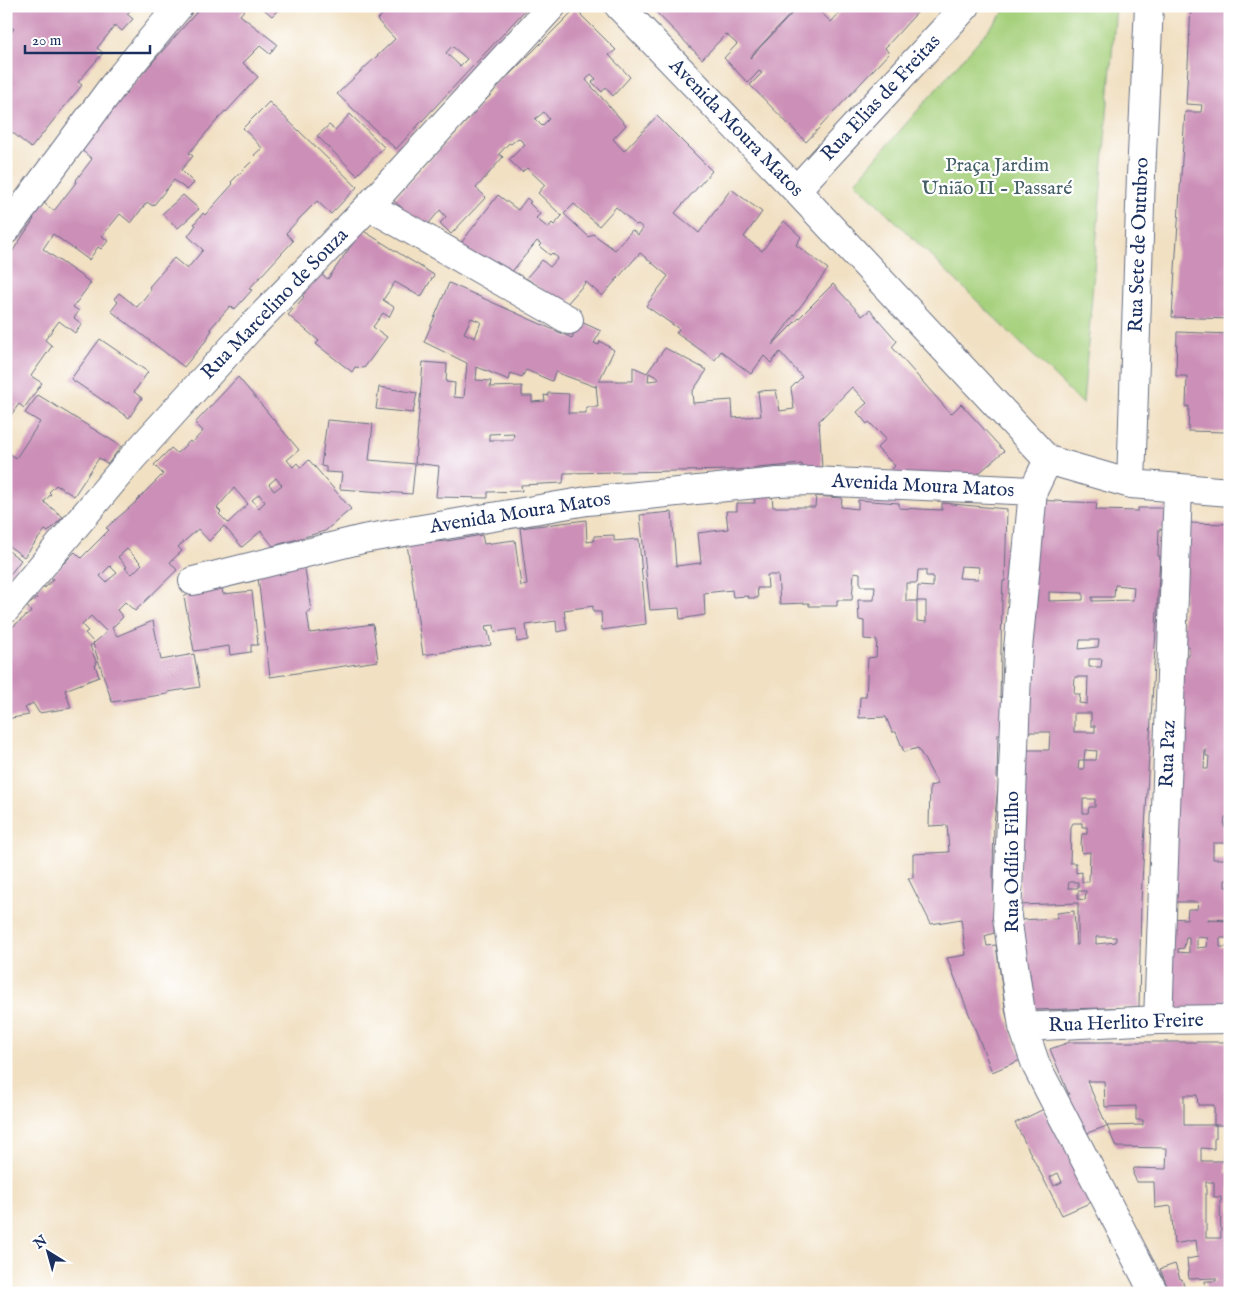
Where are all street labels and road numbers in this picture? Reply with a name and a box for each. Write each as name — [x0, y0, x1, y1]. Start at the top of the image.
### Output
street label: Rua Elias de Freitas — [816, 29, 946, 167]
street label: Avenida Moura Matos — [663, 53, 808, 202]
street label: Rua Sete de Outubro — [1123, 157, 1155, 333]
street label: Rua Marcelino de Souza — [196, 223, 354, 385]
street label: Avenida Moura Matos — [830, 469, 1015, 503]
street label: Avenida Moura Matos — [427, 486, 612, 540]
street label: Rua Paz — [1154, 720, 1182, 788]
street label: Rua Odílio Filho — [1000, 791, 1025, 933]
street label: Rua Herlito Freire — [1048, 1008, 1204, 1038]

